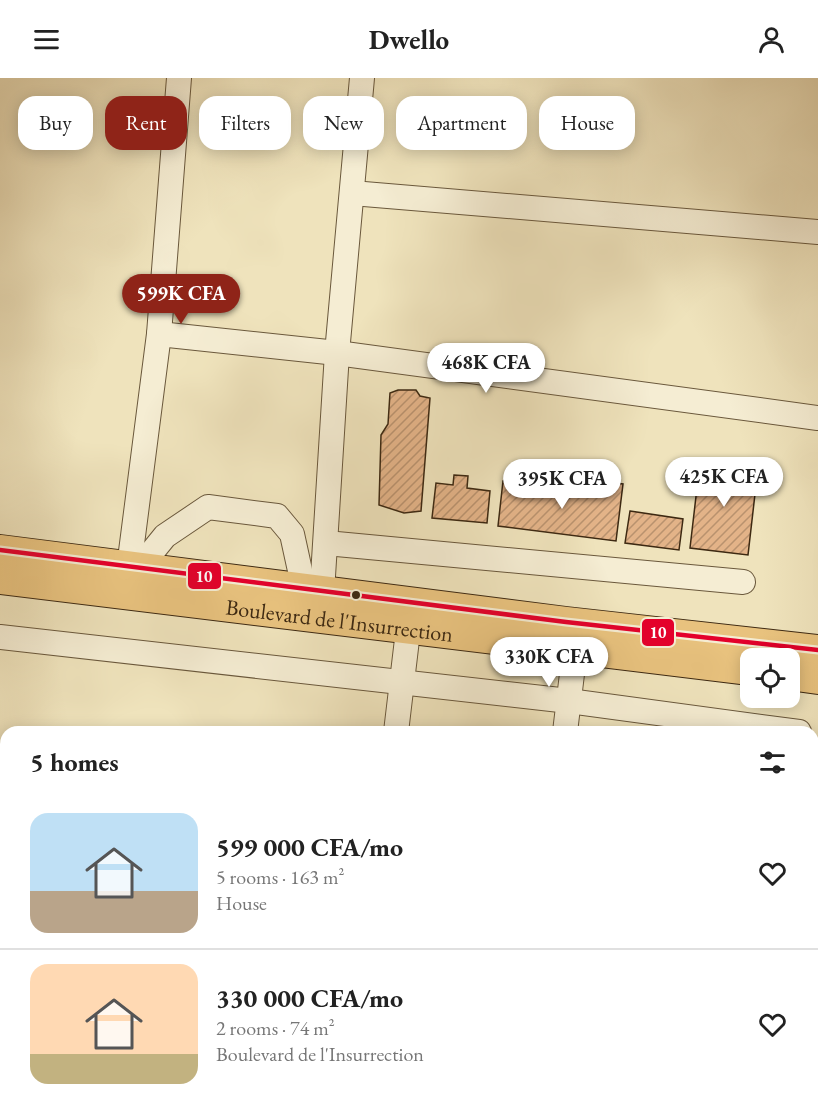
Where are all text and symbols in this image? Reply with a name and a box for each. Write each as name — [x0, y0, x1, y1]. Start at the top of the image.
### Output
text: Dwello — [369, 22, 449, 57]
icon: menu — [30, 23, 63, 56]
icon: person — [755, 23, 788, 56]
chip: Buy — [18, 96, 93, 150]
chip: Rent — [105, 96, 187, 150]
chip: Filters — [199, 96, 291, 150]
chip: New — [303, 96, 384, 150]
chip: Apartment — [396, 96, 527, 150]
chip: House — [539, 96, 635, 150]
pin: 599K CFA — [119, 274, 243, 325]
text: 599K CFA — [136, 280, 226, 306]
pin: 468K CFA — [424, 343, 548, 394]
text: 468K CFA — [441, 349, 531, 375]
pin: 425K CFA — [662, 457, 786, 508]
pin: 395K CFA — [500, 459, 624, 510]
text: 425K CFA — [679, 463, 769, 489]
text: 395K CFA — [517, 465, 607, 491]
line badge: 10 — [187, 562, 222, 590]
text: 10 — [196, 566, 213, 587]
unlabelled marker — [350, 589, 362, 601]
street label: Boulevard de l'Insurrection — [224, 593, 455, 649]
line badge: 10 — [641, 618, 675, 647]
text: 10 — [650, 622, 667, 643]
pin: 330K CFA — [487, 637, 611, 688]
text: 330K CFA — [504, 643, 594, 669]
map controls — [740, 648, 800, 708]
button: locate — [740, 648, 800, 708]
text: 5 homes — [30, 745, 119, 779]
icon: filters — [756, 746, 789, 779]
text: 599 000 CFA/mo — [216, 830, 403, 864]
icon: home — [78, 837, 150, 909]
icon: heart — [756, 857, 789, 890]
text: 5 rooms · 163 m² — [216, 864, 344, 890]
text: House — [216, 890, 267, 916]
text: 330 000 CFA/mo — [216, 981, 403, 1015]
icon: home — [78, 988, 150, 1060]
icon: heart — [756, 1008, 789, 1041]
text: 2 rooms · 74 m² — [216, 1015, 335, 1041]
text: Boulevard de l'Insurrection — [216, 1041, 424, 1067]

